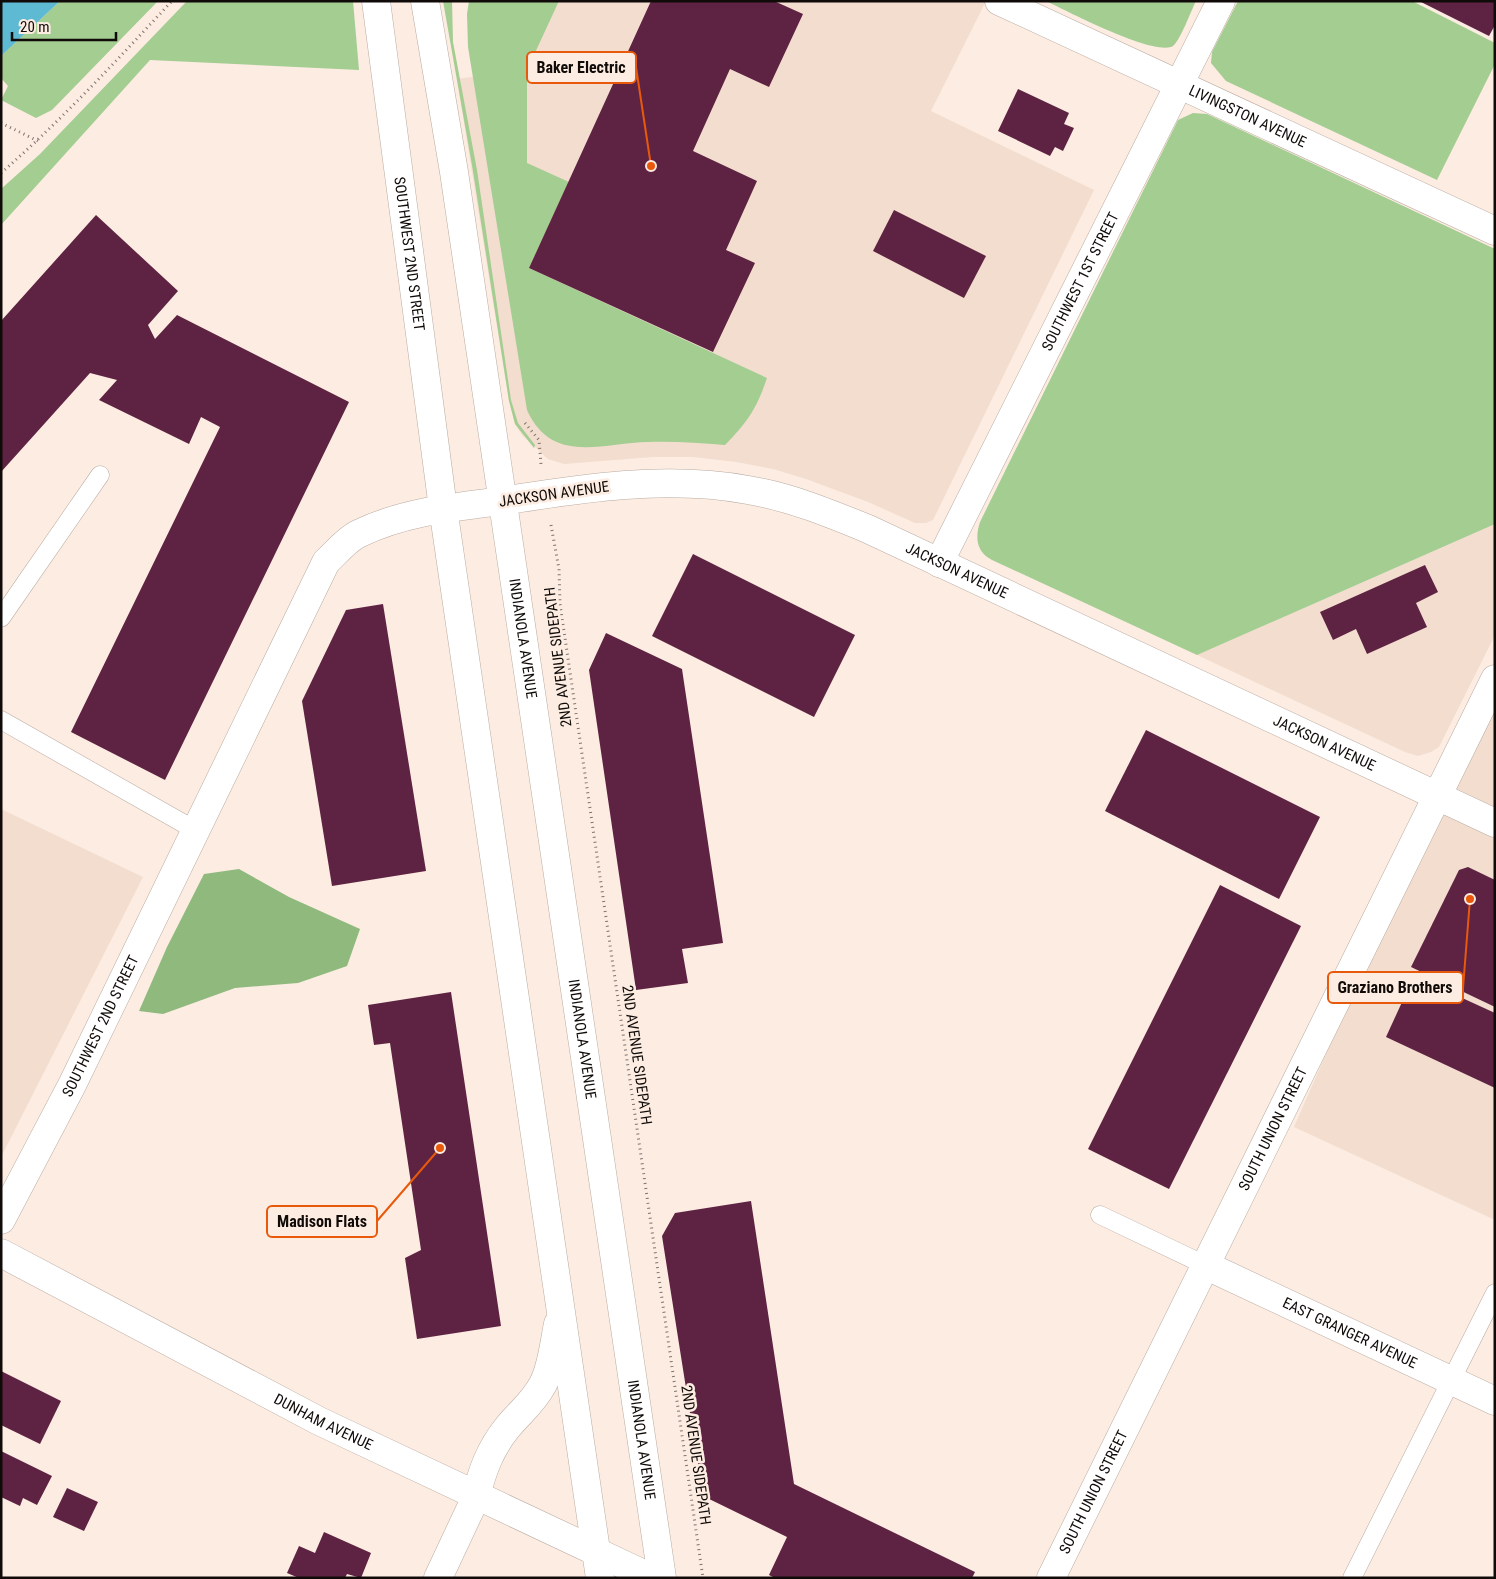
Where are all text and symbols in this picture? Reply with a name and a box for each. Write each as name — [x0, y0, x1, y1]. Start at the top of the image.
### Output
scale bar — [12, 10, 116, 42]
text: 20 m — [20, 18, 50, 36]
callout: Baker Electric — [527, 52, 636, 83]
text: Baker Electric — [536, 58, 626, 77]
street label: LIVINGSTON AVENUE — [1186, 81, 1309, 151]
street label: SOUTHWEST 2ND STREET — [390, 176, 429, 332]
street label: SOUTHWEST 1ST STREET — [1038, 209, 1123, 354]
street label: JACKSON AVENUE — [498, 477, 610, 511]
street label: JACKSON AVENUE — [903, 539, 1011, 602]
street label: INDIANOLA AVENUE — [505, 577, 541, 700]
street label: 2ND AVENUE SIDEPATH — [540, 586, 576, 728]
street label: JACKSON AVENUE — [1270, 711, 1378, 775]
street label: SOUTHWEST 2ND STREET — [58, 952, 143, 1100]
callout: Graziano Brothers — [1328, 972, 1463, 1003]
street label: INDIANOLA AVENUE — [565, 978, 600, 1100]
text: Graziano Brothers — [1337, 978, 1453, 997]
street label: 2ND AVENUE SIDEPATH — [618, 984, 656, 1126]
street label: SOUTH UNION STREET — [1235, 1064, 1311, 1194]
callout: Madison Flats — [267, 1206, 377, 1237]
text: Madison Flats — [277, 1212, 367, 1231]
street label: EAST GRANGER AVENUE — [1280, 1294, 1420, 1372]
street label: INDIANOLA AVENUE — [624, 1379, 659, 1501]
street label: 2ND AVENUE SIDEPATH — [677, 1384, 715, 1526]
street label: DUNHAM AVENUE — [271, 1390, 376, 1454]
street label: SOUTH UNION STREET — [1055, 1427, 1132, 1557]

